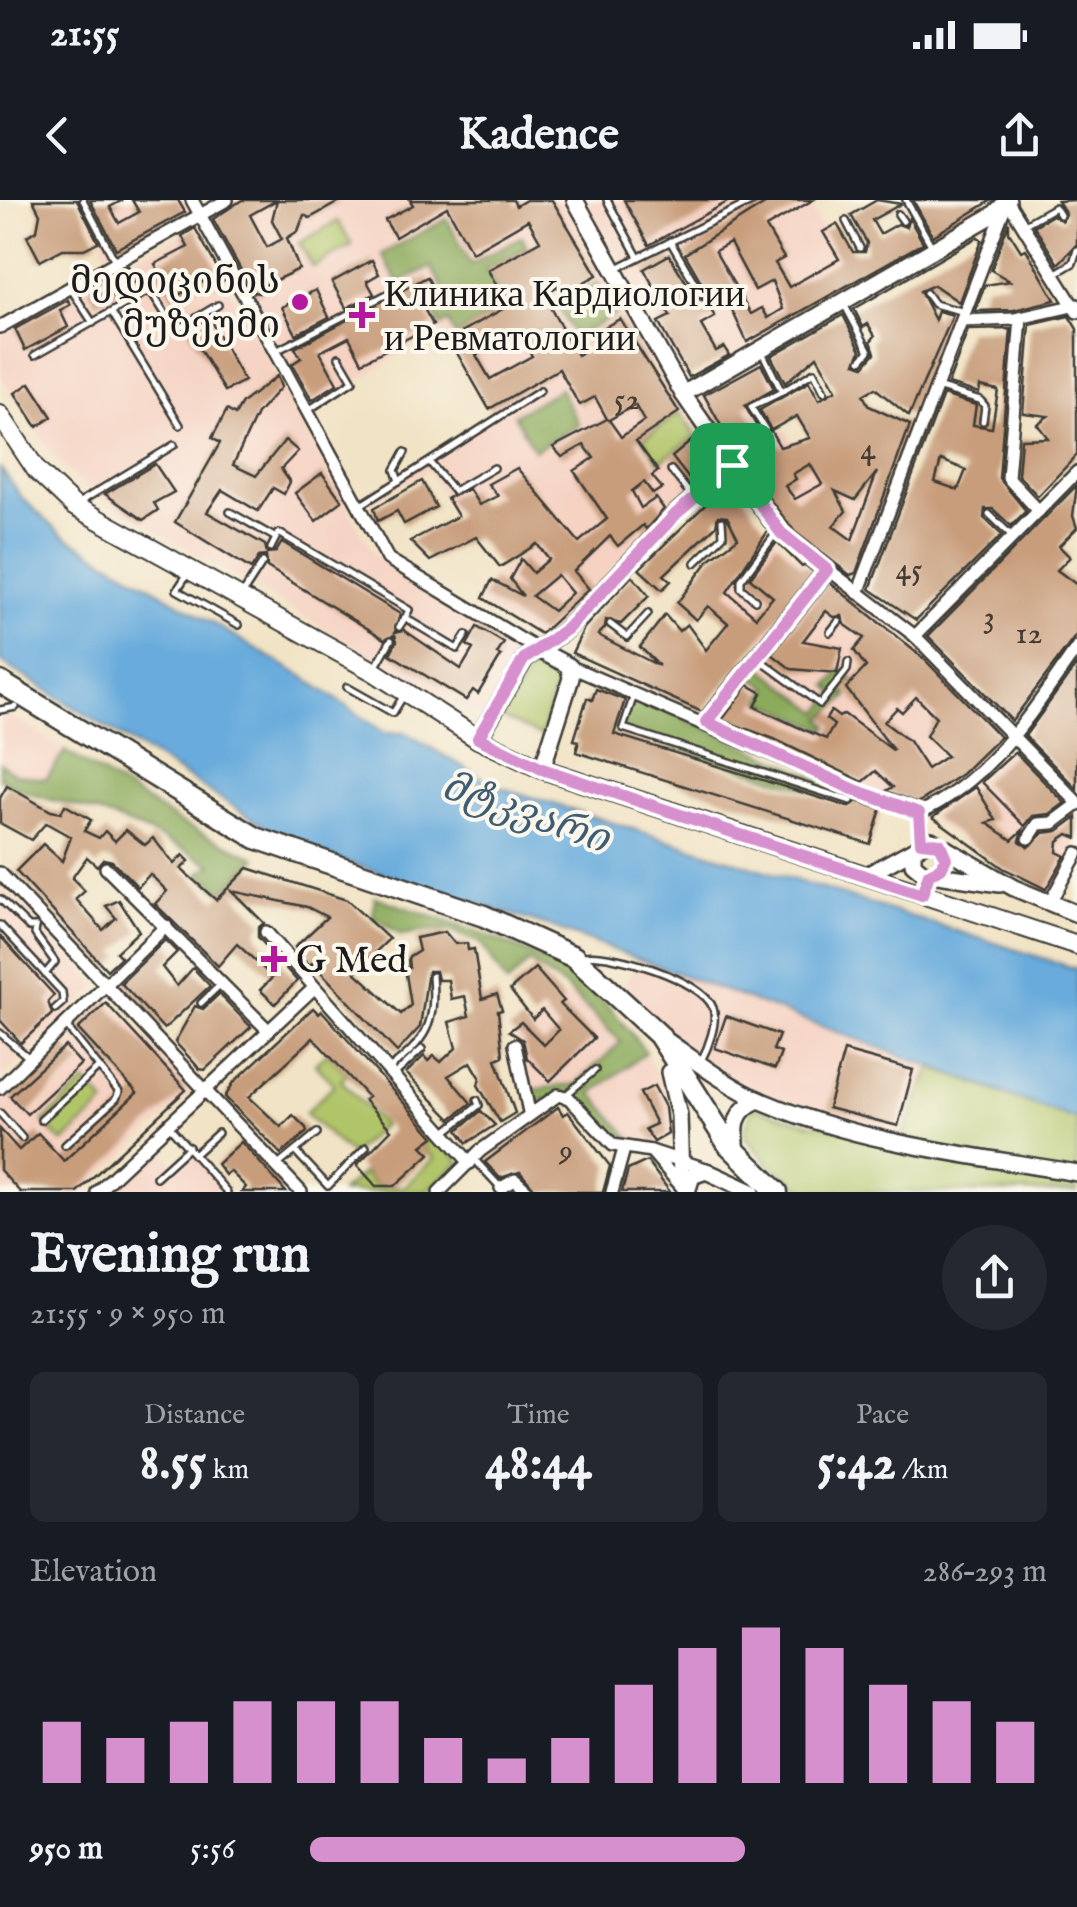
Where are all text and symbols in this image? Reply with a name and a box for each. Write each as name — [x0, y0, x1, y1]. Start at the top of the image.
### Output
text: 21:55 — [50, 11, 120, 59]
text: Kadence — [458, 107, 619, 164]
icon: back — [30, 108, 85, 163]
icon: share — [992, 108, 1047, 163]
place label: მედიცინის მუზეუმი — [70, 259, 280, 351]
place label: Клиника Кардиологии и Ревматологии — [384, 272, 745, 364]
marker: მედიცინის მუზეუმი — [289, 291, 311, 313]
marker: Клиника Кардиологии и Ревматологии — [349, 302, 375, 328]
house number: 52 — [614, 380, 640, 421]
pin — [690, 423, 775, 508]
house number: 4 — [860, 430, 876, 471]
icon: arrive — [705, 438, 760, 493]
house number: 45 — [895, 550, 923, 591]
house number: 3 — [983, 598, 995, 639]
house number: 12 — [1016, 614, 1042, 655]
water label: მტკვარი — [435, 762, 617, 867]
place label: G Med — [296, 938, 408, 986]
marker: G Med — [261, 946, 287, 972]
house number: 9 — [558, 1132, 573, 1173]
text: Evening run — [30, 1221, 310, 1291]
button: share — [942, 1225, 1047, 1330]
text: 21:55 · 9 × 950 m — [30, 1294, 226, 1335]
text: Distance — [144, 1398, 245, 1433]
text: Time — [507, 1398, 570, 1433]
text: Pace — [856, 1398, 909, 1433]
text: 8.55 — [140, 1433, 206, 1496]
text: 48:44 — [485, 1433, 592, 1496]
text: 5:42 — [817, 1433, 896, 1496]
text: km — [206, 1453, 249, 1488]
text: /km — [896, 1453, 948, 1488]
text: Elevation — [30, 1552, 157, 1593]
text: 286–293 m — [923, 1552, 1047, 1593]
text: 950 m — [30, 1829, 103, 1870]
text: 5:56 — [190, 1829, 235, 1870]

